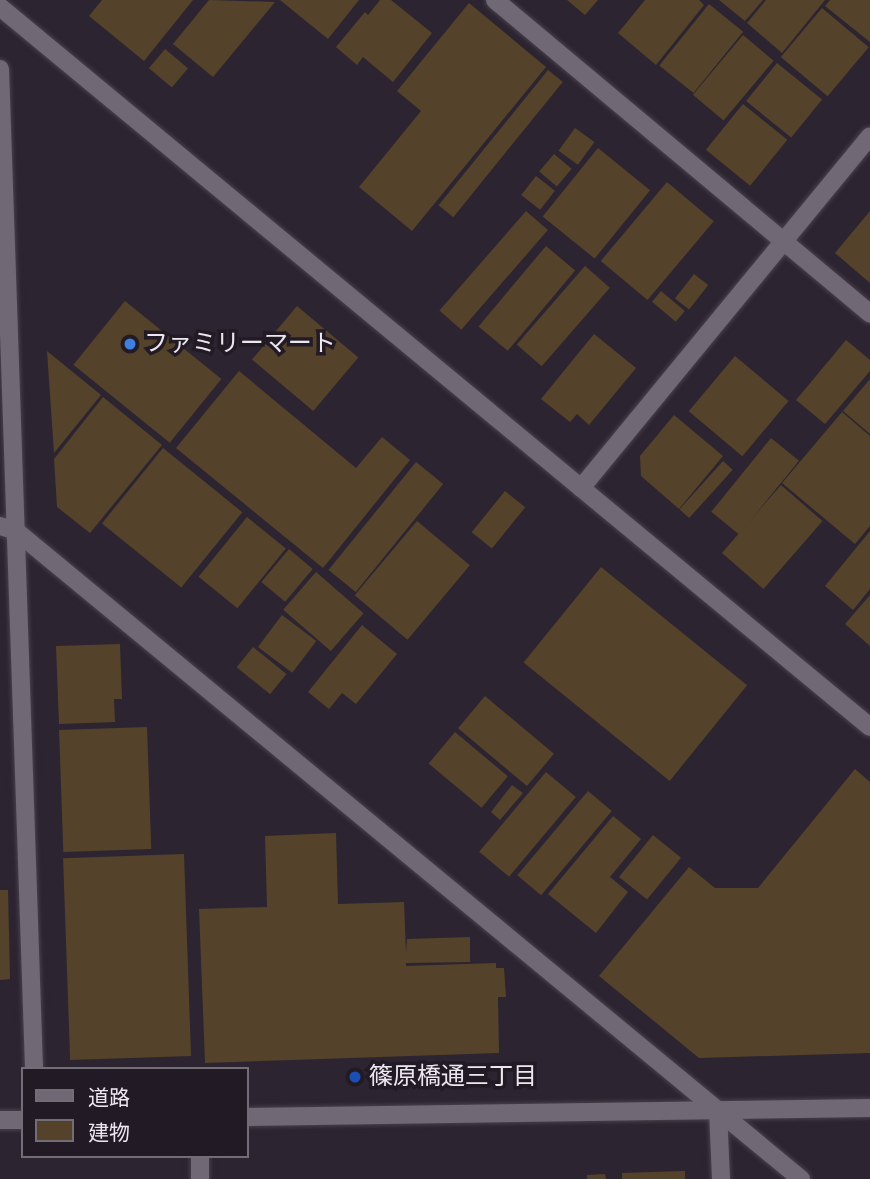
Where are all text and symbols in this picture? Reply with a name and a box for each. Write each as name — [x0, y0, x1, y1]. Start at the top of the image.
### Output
place label: ファミリーマート — [144, 330, 336, 358]
marker: ファミリーマート — [122, 336, 138, 352]
place label: 篠原橋通三丁目 — [369, 1063, 537, 1091]
legend — [21, 1067, 248, 1158]
marker: 篠原橋通三丁目 — [347, 1069, 363, 1085]
text: 道路 — [88, 1086, 130, 1110]
text: 建物 — [88, 1121, 130, 1145]

